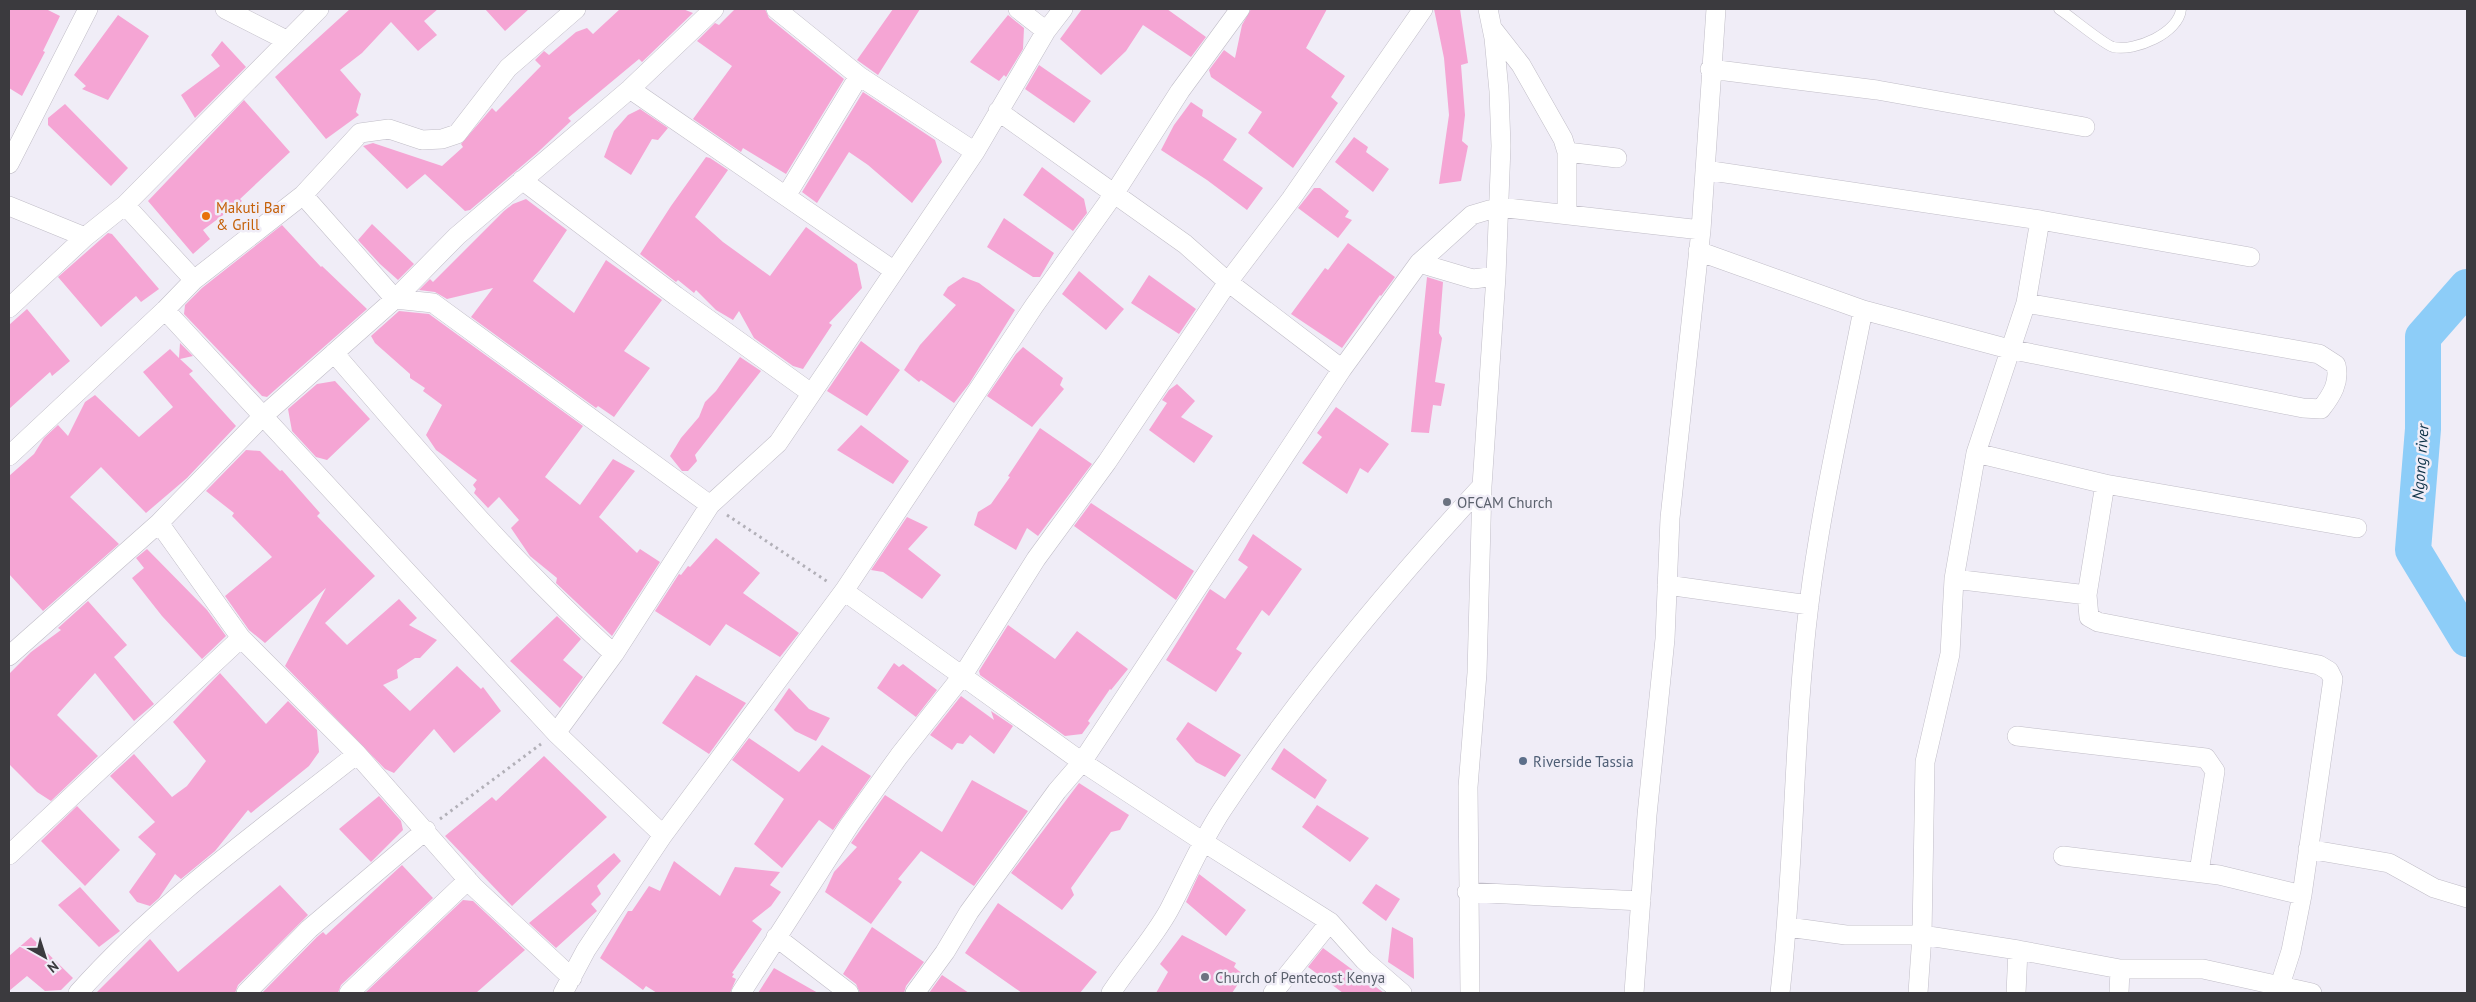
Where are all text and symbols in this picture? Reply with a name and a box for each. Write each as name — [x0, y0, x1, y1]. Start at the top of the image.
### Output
place label: Makuti Bar & Grill — [216, 198, 285, 234]
marker: Makuti Bar & Grill — [200, 210, 212, 222]
water label: Ngong river — [2407, 422, 2433, 501]
place label: OFCAM Church — [1457, 493, 1553, 512]
marker: OFCAM Church — [1441, 496, 1453, 508]
place label: Riverside Tassia — [1533, 752, 1634, 771]
marker: Riverside Tassia — [1517, 755, 1529, 767]
north arrow — [20, 932, 70, 982]
text: N — [44, 957, 62, 977]
place label: Church of Pentecost Kenya — [1215, 968, 1385, 987]
marker: Church of Pentecost Kenya — [1199, 971, 1211, 983]

